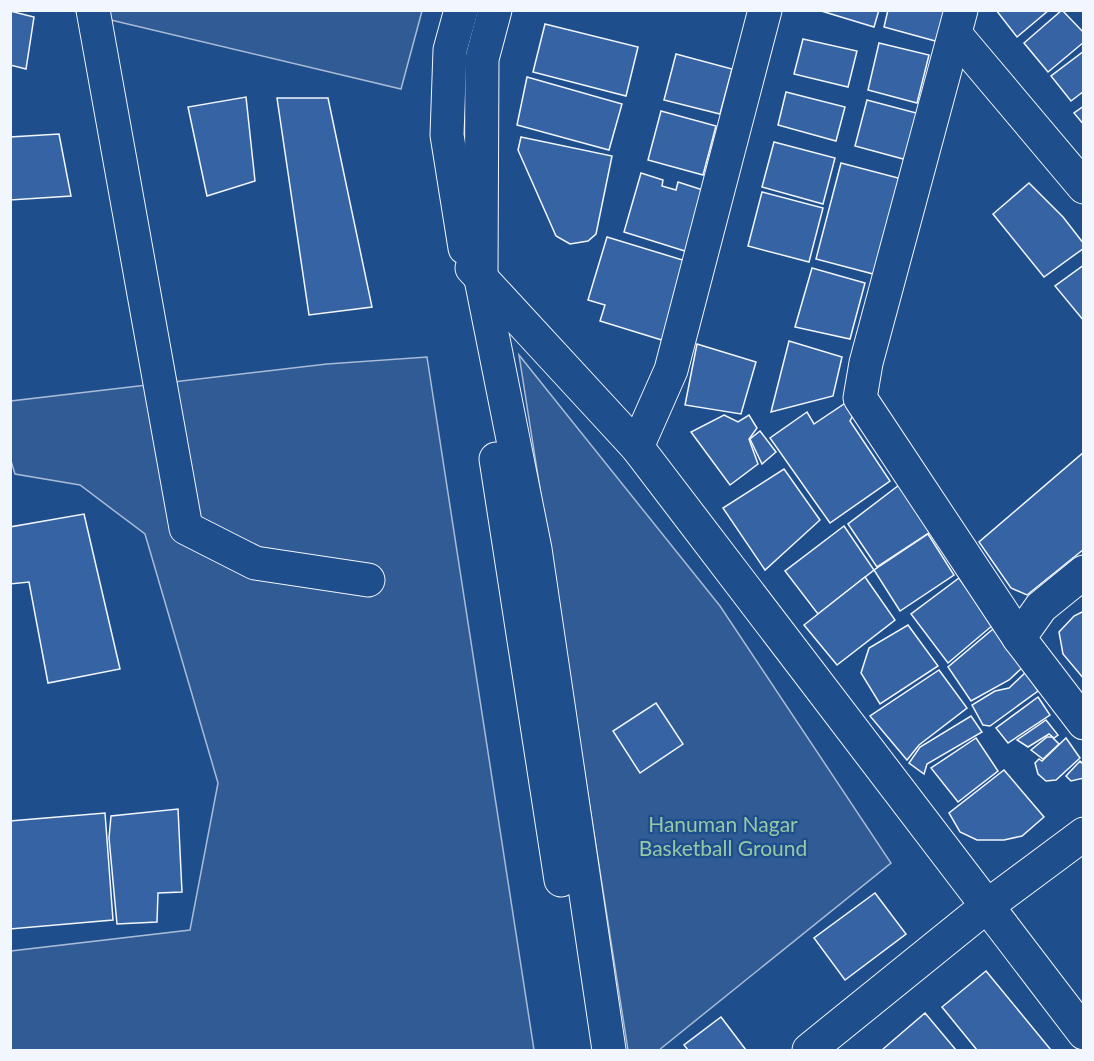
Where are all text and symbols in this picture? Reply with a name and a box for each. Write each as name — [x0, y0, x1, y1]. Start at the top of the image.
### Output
park label: Hanuman Nagar Basketball Ground — [639, 811, 807, 860]

